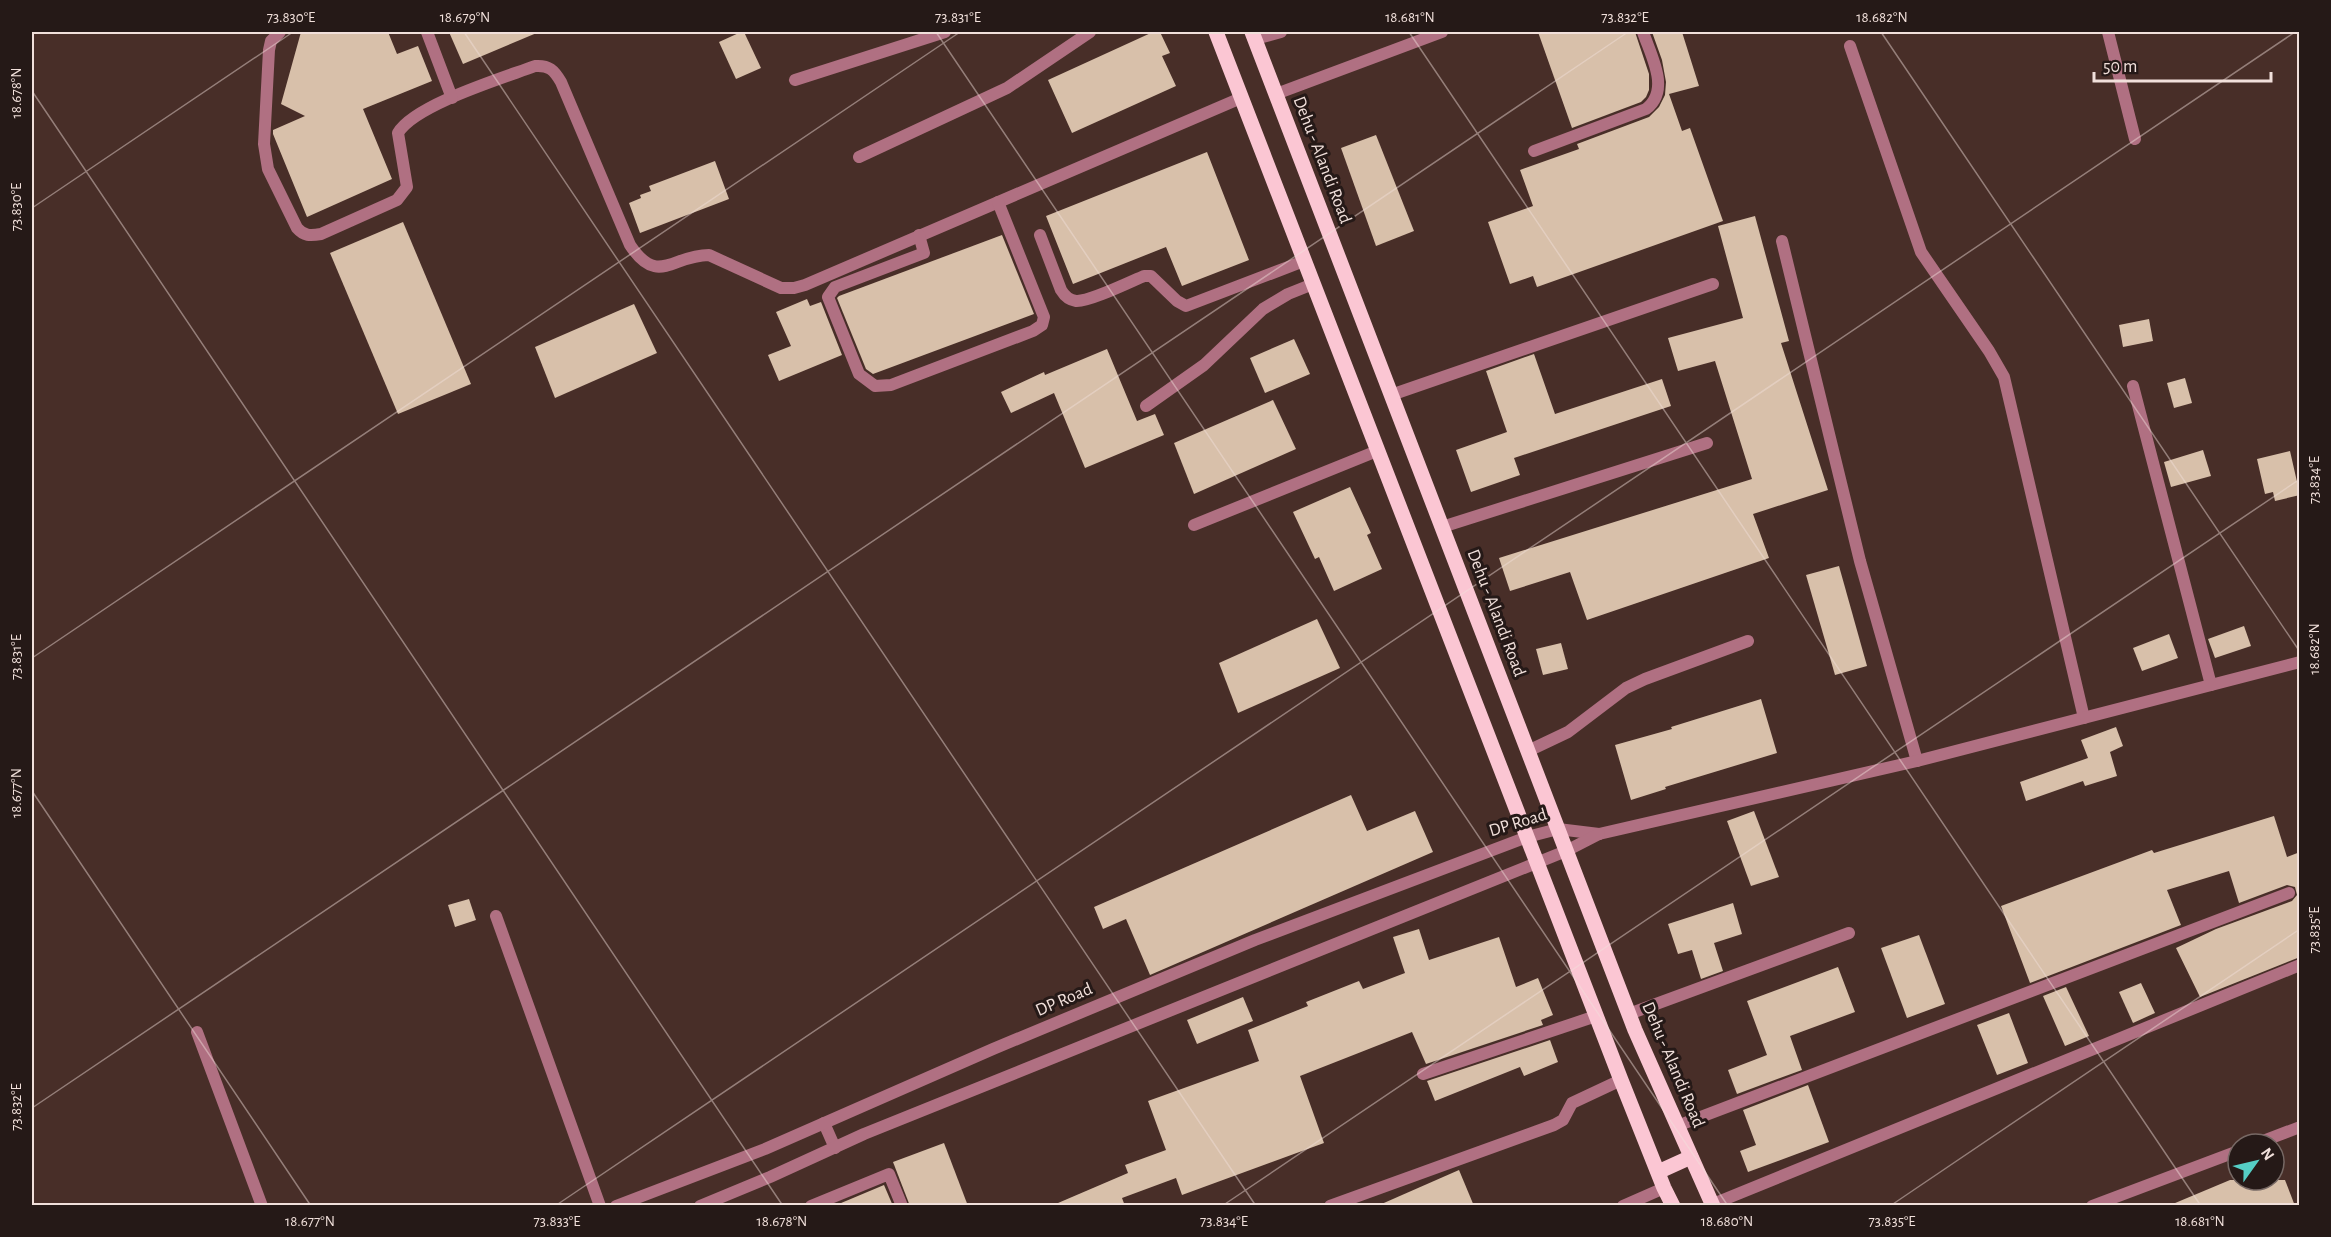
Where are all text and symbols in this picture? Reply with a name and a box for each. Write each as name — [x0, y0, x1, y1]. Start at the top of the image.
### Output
text: 73.830°E — [267, 10, 315, 25]
text: 18.679°N — [440, 10, 490, 25]
text: 73.831°E — [935, 10, 981, 25]
text: 18.681°N — [1385, 10, 1435, 25]
text: 73.832°E — [1601, 10, 1649, 25]
text: 18.682°N — [1856, 10, 1908, 25]
scale bar — [2094, 45, 2271, 83]
text: 50 m — [2103, 58, 2137, 76]
text: 18.678°N — [9, 68, 24, 118]
street label: Dehu - Alandi Road — [1289, 94, 1355, 226]
text: 73.830°E — [9, 183, 24, 231]
text: 73.834°E — [2307, 456, 2322, 504]
street label: Dehu - Alandi Road — [1463, 547, 1529, 679]
text: 18.682°N — [2307, 623, 2322, 675]
text: 73.831°E — [9, 634, 24, 680]
text: 18.677°N — [9, 768, 24, 818]
street label: DP Road — [1487, 806, 1549, 840]
text: 73.835°E — [2307, 906, 2322, 954]
street label: DP Road — [1033, 980, 1095, 1020]
street label: Dehu - Alandi Road — [1638, 1000, 1708, 1130]
text: 73.832°E — [9, 1083, 24, 1131]
north arrow — [2226, 1132, 2286, 1192]
text: N — [2258, 1145, 2277, 1163]
text: 18.677°N — [285, 1214, 335, 1229]
text: 73.833°E — [534, 1214, 580, 1229]
text: 18.678°N — [757, 1214, 807, 1229]
text: 73.834°E — [1200, 1214, 1248, 1229]
text: 18.680°N — [1701, 1214, 1753, 1229]
text: 73.835°E — [1868, 1214, 1916, 1229]
text: 18.681°N — [2175, 1214, 2225, 1229]

